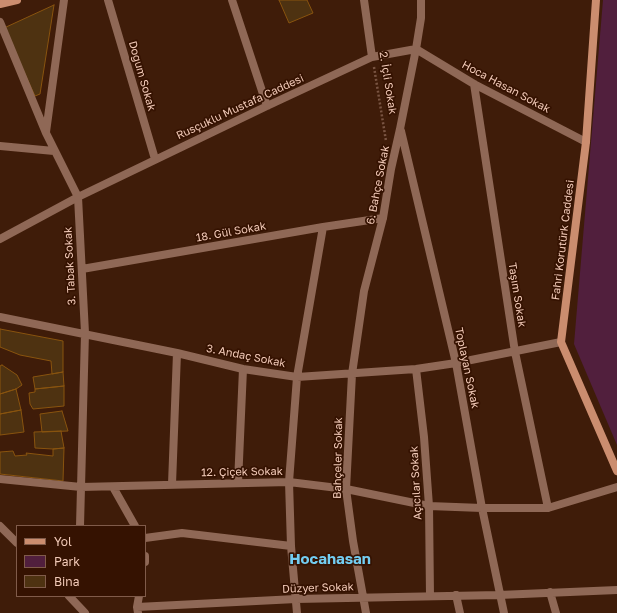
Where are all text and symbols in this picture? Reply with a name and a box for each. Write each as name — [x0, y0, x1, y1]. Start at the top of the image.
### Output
street label: Doğum Sokak — [126, 39, 158, 113]
street label: 2. İçli Sokak — [377, 51, 399, 115]
street label: Hoca Hasan Sokak — [460, 58, 552, 116]
street label: Rusçuklu Mustafa Caddesi — [174, 72, 306, 142]
street label: 6. Bahçe Sokak — [364, 144, 392, 226]
street label: Fahri Korutürk Caddesi — [549, 179, 577, 301]
street label: 18. Gül Sokak — [195, 219, 267, 245]
street label: 3. Tabak Sokak — [61, 226, 79, 306]
street label: Taşım Sokak — [505, 262, 529, 328]
street label: Toplayan Sokak — [452, 326, 482, 410]
street label: 3. Andaç Sokak — [205, 342, 287, 370]
street label: Bahçeler Sokak — [331, 417, 345, 499]
street label: Açıcılar Sokak — [407, 446, 425, 520]
street label: 12. Çiçek Sokak — [201, 465, 283, 479]
legend — [16, 525, 146, 597]
text: Yol — [54, 534, 72, 549]
district label: Hocahasan — [289, 550, 371, 568]
text: Park — [54, 554, 80, 569]
text: Bina — [54, 574, 79, 589]
street label: Düzyer Sokak — [282, 580, 354, 596]

